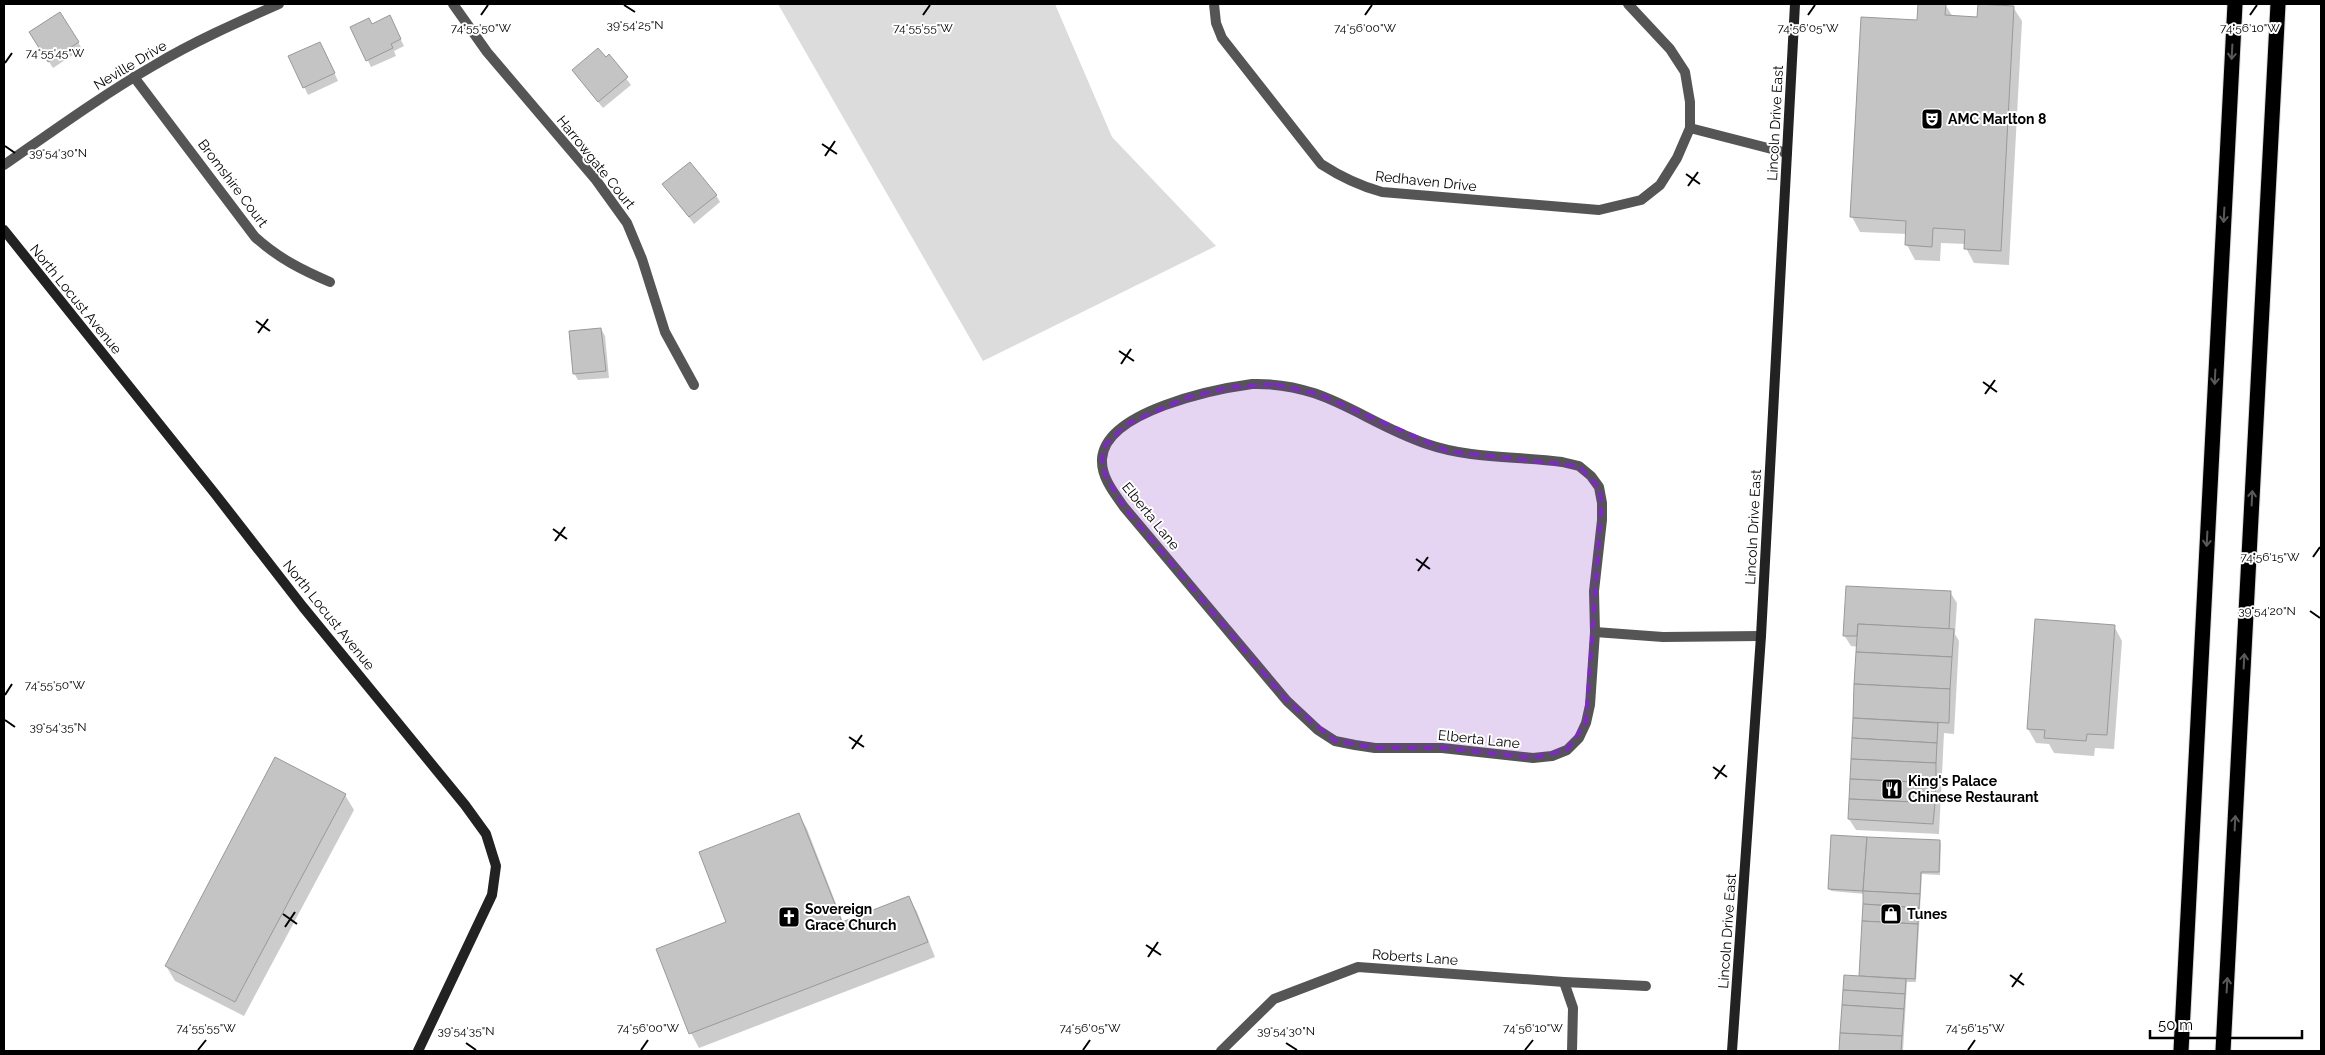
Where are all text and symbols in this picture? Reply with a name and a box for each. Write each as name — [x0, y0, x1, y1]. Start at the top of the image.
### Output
text: 39°54'25"N — [607, 18, 663, 32]
text: 74°55'50"W — [451, 21, 512, 35]
text: 74°55'55"W — [893, 21, 953, 35]
text: 74°56'00"W — [1334, 21, 1396, 35]
text: 74°56'05"W — [1777, 21, 1839, 35]
text: 74°56'10"W — [2220, 21, 2280, 35]
street label: Neville Drive — [91, 37, 169, 93]
one-way arrow — [2228, 44, 2237, 60]
text: 74°55'45"W — [26, 46, 85, 60]
street label: Lincoln Drive East — [1764, 65, 1786, 181]
theatre icon: AMC Marlton 8 — [1920, 107, 1944, 131]
place label: AMC Marlton 8 — [1948, 111, 2046, 127]
street label: Harrowgate Court — [554, 112, 639, 212]
street label: Bromshire Court — [195, 136, 271, 230]
text: 39°54'30"N — [29, 146, 87, 160]
street label: Redhaven Drive — [1374, 168, 1478, 194]
one-way arrow — [2219, 206, 2228, 222]
street label: North Locust Avenue — [27, 241, 125, 357]
one-way arrow — [2211, 369, 2220, 385]
street label: Lincoln Drive East — [1742, 469, 1764, 585]
street label: Elberta Lane — [1119, 479, 1183, 553]
one-way arrow — [2248, 491, 2257, 507]
one-way arrow — [2202, 531, 2211, 547]
text: 74°56'15"W — [2240, 550, 2300, 564]
street label: North Locust Avenue — [280, 557, 378, 673]
text: 39°54'20"N — [2238, 604, 2296, 618]
one-way arrow — [2239, 653, 2248, 669]
text: 74°55'50"W — [25, 678, 86, 692]
text: 39°54'35"N — [29, 720, 87, 734]
street label: Elberta Lane — [1437, 727, 1521, 751]
place label: King's Palace Chinese Restaurant — [1908, 773, 2039, 805]
restaurant icon: King's Palace Chinese Restaurant — [1880, 777, 1904, 801]
one-way arrow — [2231, 815, 2240, 831]
street label: Lincoln Drive East — [1715, 873, 1739, 989]
place label: Sovereign Grace Church — [805, 901, 897, 933]
shop icon: Tunes — [1879, 902, 1903, 926]
church icon: Sovereign Grace Church — [777, 905, 801, 929]
place label: Tunes — [1907, 906, 1947, 922]
street label: Roberts Lane — [1371, 946, 1459, 968]
one-way arrow — [2222, 977, 2231, 993]
scale bar — [2150, 1008, 2302, 1040]
text: 50 m — [2158, 1016, 2193, 1034]
text: 74°55'55"W — [176, 1021, 236, 1035]
text: 74°56'00"W — [617, 1021, 679, 1035]
text: 74°56'05"W — [1059, 1021, 1121, 1035]
text: 74°56'10"W — [1503, 1021, 1563, 1035]
text: 74°56'15"W — [1945, 1021, 2005, 1035]
text: 39°54'35"N — [437, 1024, 495, 1038]
text: 39°54'30"N — [1257, 1024, 1315, 1038]

